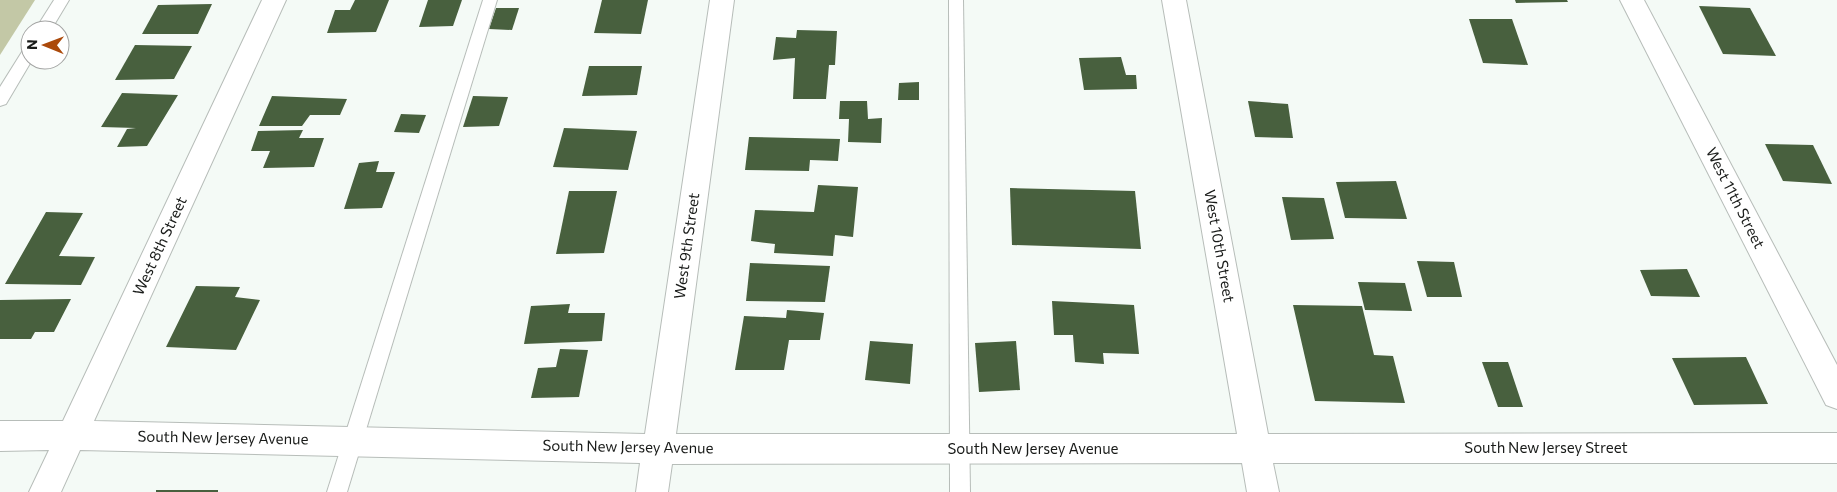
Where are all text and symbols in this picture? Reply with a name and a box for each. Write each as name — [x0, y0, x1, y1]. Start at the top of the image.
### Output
north arrow — [20, 20, 70, 70]
text: N — [23, 39, 40, 50]
street label: West 11th Street — [1703, 144, 1769, 251]
street label: West 10th Street — [1201, 188, 1239, 304]
street label: West 9th Street — [670, 192, 702, 300]
street label: West 8th Street — [128, 193, 190, 298]
street label: South New Jersey Avenue — [137, 427, 309, 447]
street label: South New Jersey Avenue — [542, 436, 714, 456]
street label: South New Jersey Street — [1464, 438, 1628, 456]
street label: South New Jersey Avenue — [948, 439, 1119, 457]

